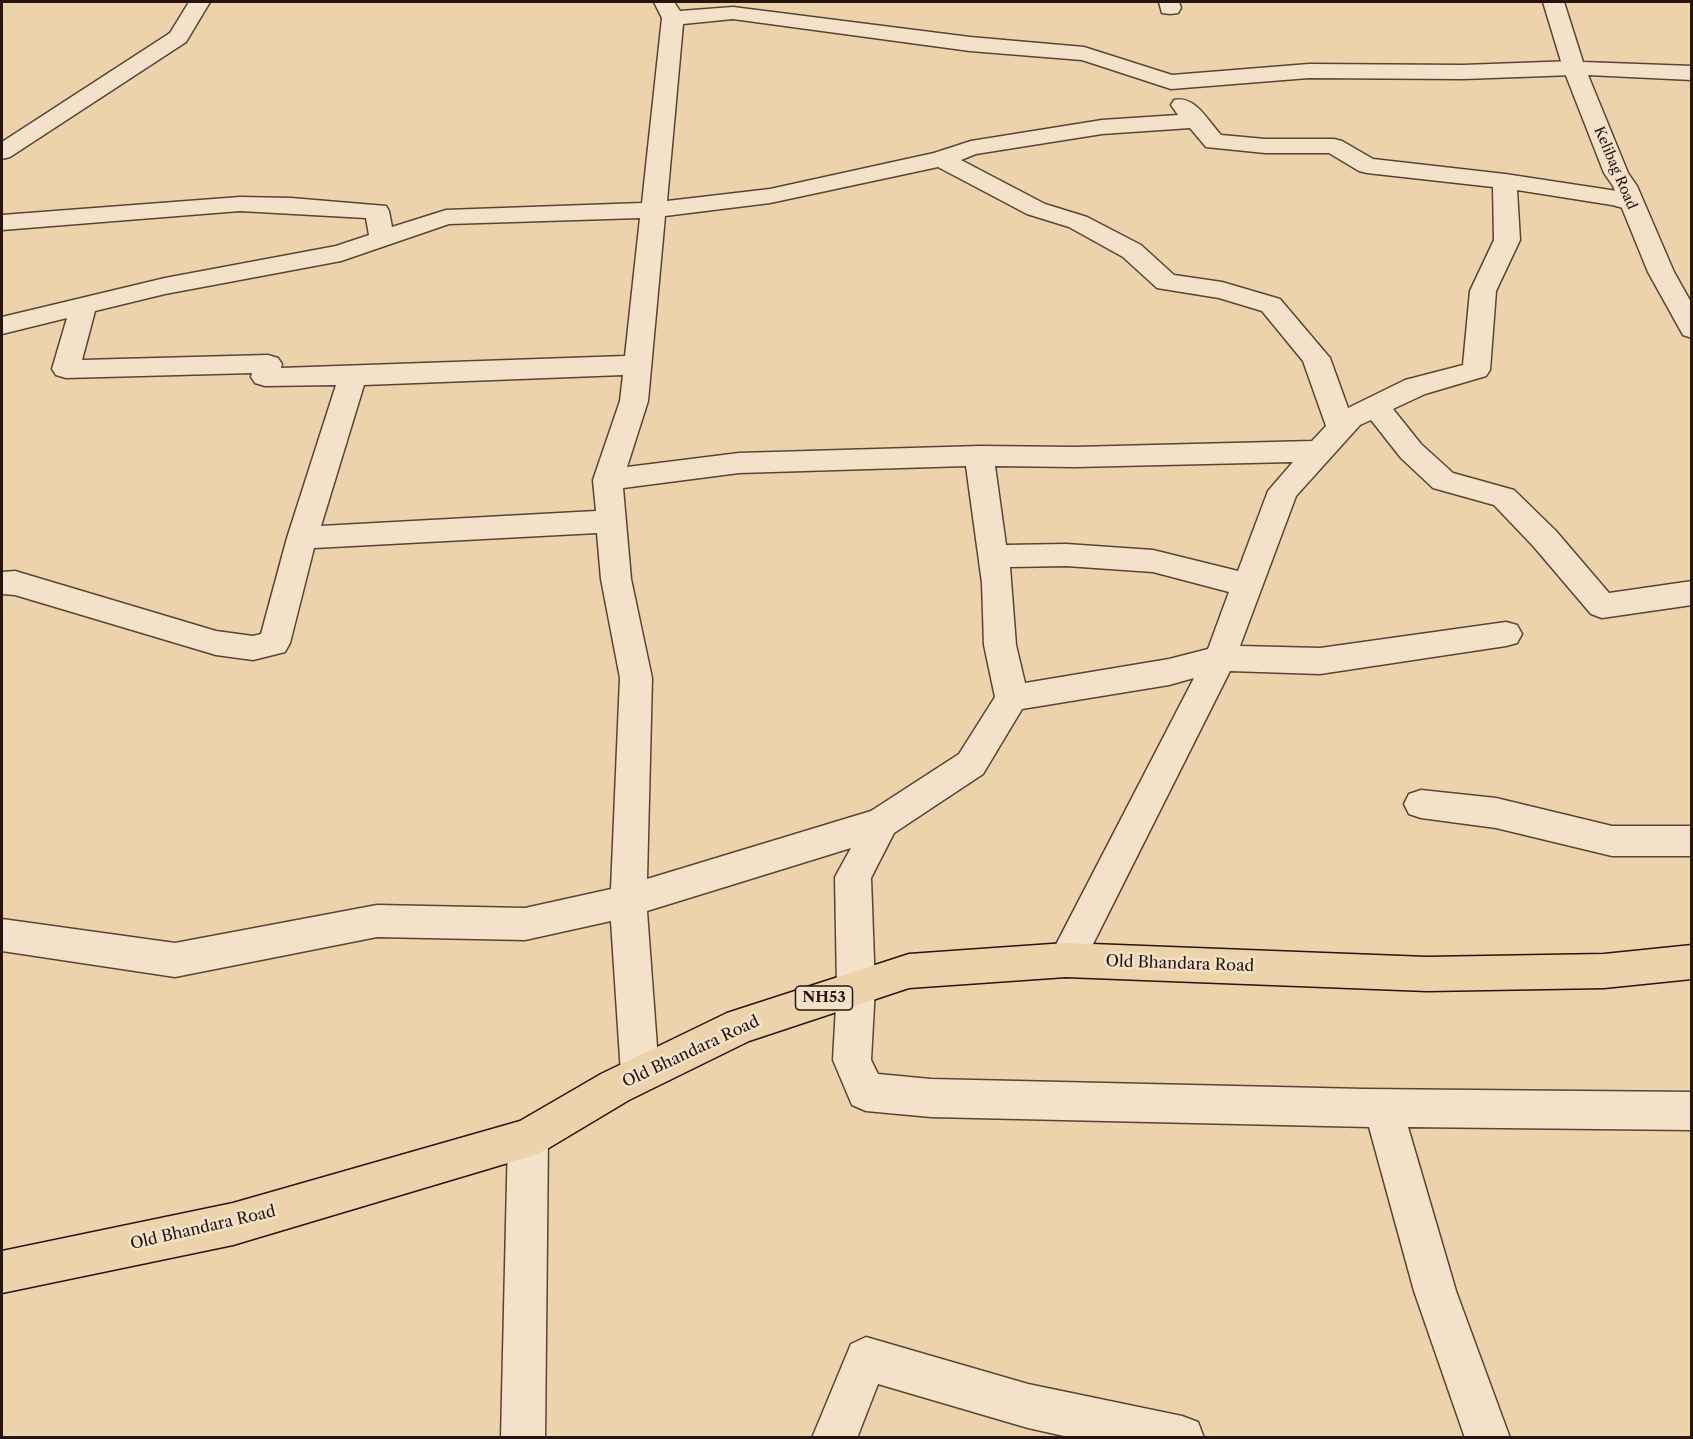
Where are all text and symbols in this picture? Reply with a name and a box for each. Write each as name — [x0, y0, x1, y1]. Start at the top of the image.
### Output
street label: Kelibag Road — [1590, 124, 1640, 212]
street label: Old Bhandara Road — [1105, 952, 1255, 976]
road number: NH53 — [796, 986, 852, 1010]
street label: Old Bhandara Road — [620, 1012, 762, 1092]
street label: Old Bhandara Road — [128, 1202, 278, 1254]

